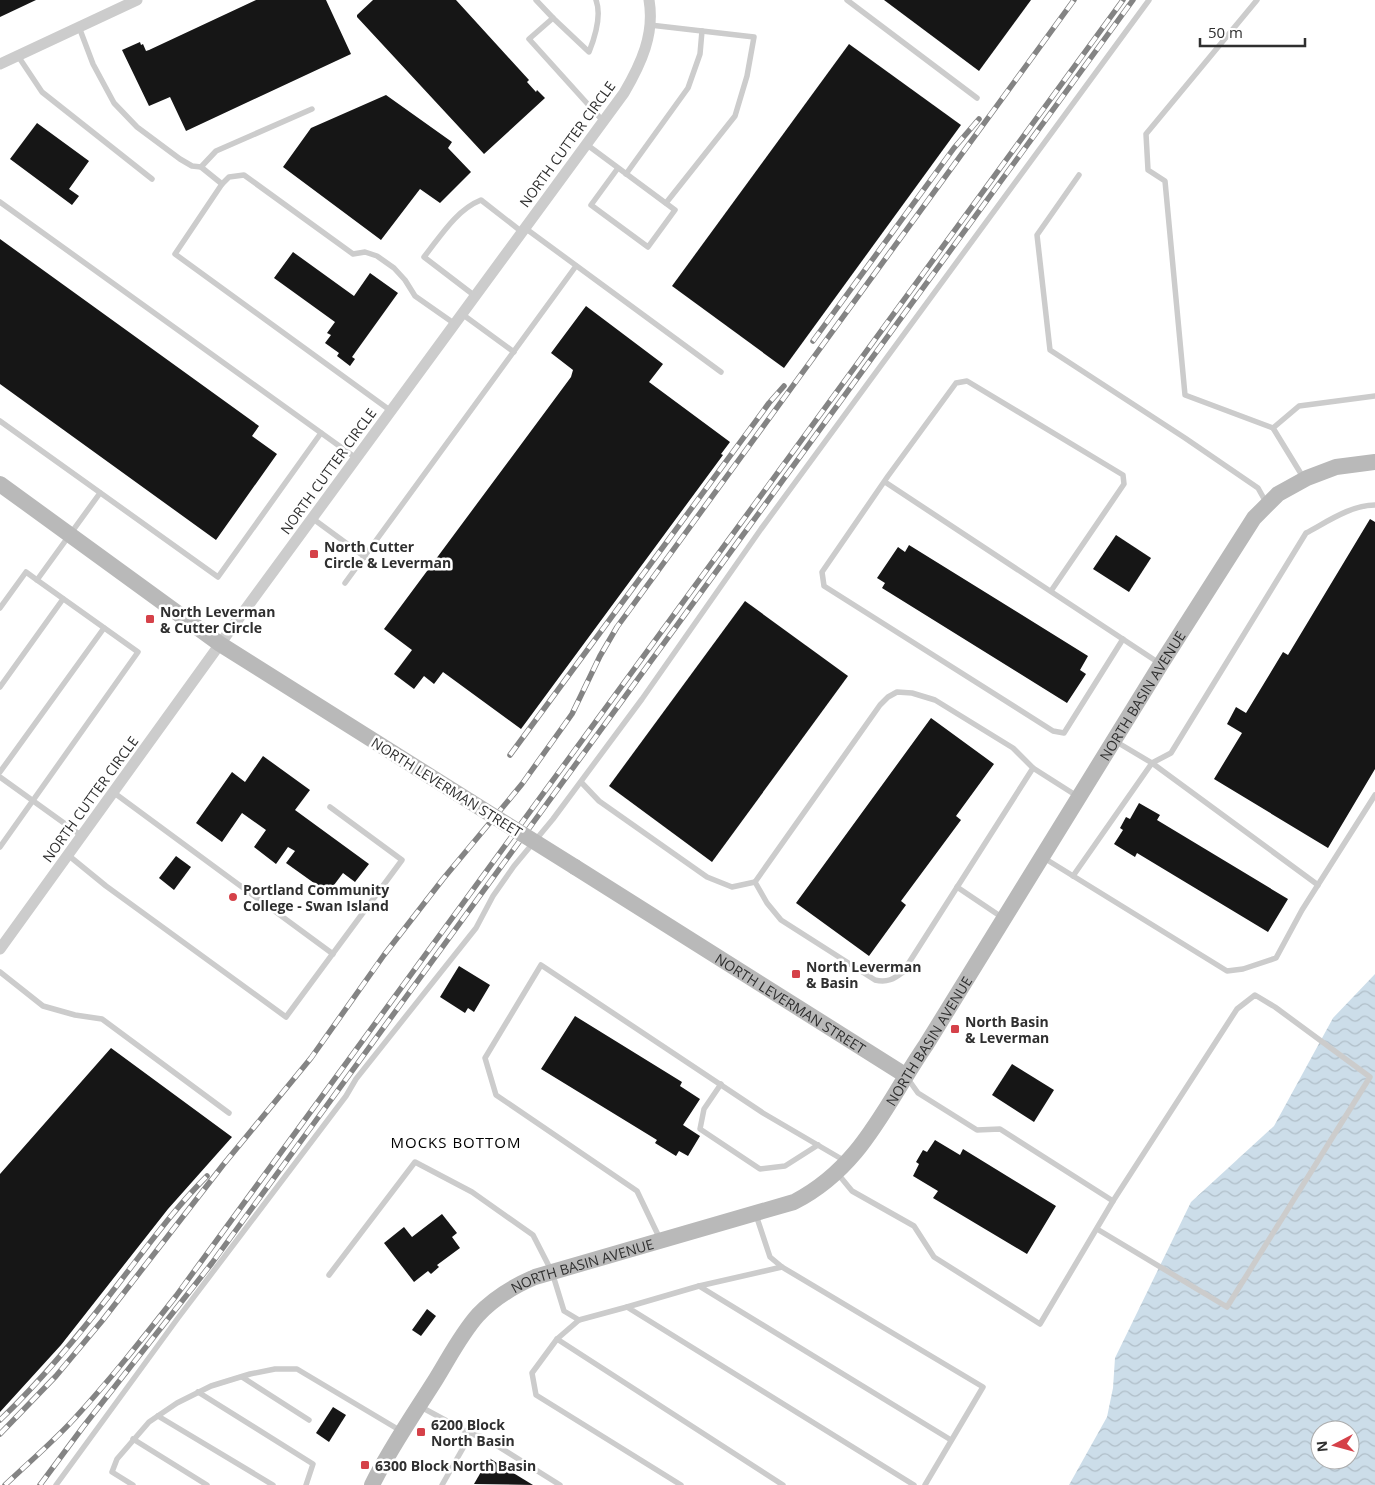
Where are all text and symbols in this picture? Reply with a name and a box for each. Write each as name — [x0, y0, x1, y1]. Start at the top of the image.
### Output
scale bar — [1200, 15, 1305, 47]
text: 50 m — [1208, 22, 1243, 42]
street label: NORTH CUTTER CIRCLE — [515, 77, 619, 211]
street label: NORTH CUTTER CIRCLE — [276, 404, 380, 538]
place label: North Cutter Circle & Leverman — [324, 537, 451, 572]
marker: North Cutter Circle & Leverman — [308, 548, 320, 560]
place label: North Leverman & Cutter Circle — [160, 602, 276, 637]
marker: North Leverman & Cutter Circle — [144, 613, 156, 625]
street label: NORTH BASIN AVENUE — [1094, 627, 1189, 764]
street label: NORTH CUTTER CIRCLE — [38, 732, 142, 866]
street label: NORTH LEVERMAN STREET — [368, 733, 526, 841]
place label: Portland Community College - Swan Island — [243, 880, 389, 915]
marker: Portland Community College - Swan Island — [227, 891, 239, 903]
street label: NORTH LEVERMAN STREET — [712, 948, 870, 1058]
place label: North Leverman & Basin — [806, 957, 922, 992]
marker: North Leverman & Basin — [790, 968, 802, 980]
street label: NORTH BASIN AVENUE — [881, 972, 976, 1109]
place label: North Basin & Leverman — [965, 1012, 1049, 1047]
marker: North Basin & Leverman — [949, 1023, 961, 1035]
district label: MOCKS BOTTOM — [391, 1132, 521, 1152]
street label: NORTH BASIN AVENUE — [507, 1234, 656, 1297]
place label: 6200 Block North Basin — [431, 1415, 515, 1450]
north arrow — [1310, 1420, 1360, 1470]
marker: 6200 Block North Basin — [415, 1426, 427, 1438]
text: N — [1312, 1440, 1332, 1453]
place label: 6300 Block North Basin — [375, 1456, 536, 1475]
marker: 6300 Block North Basin — [359, 1459, 371, 1471]

